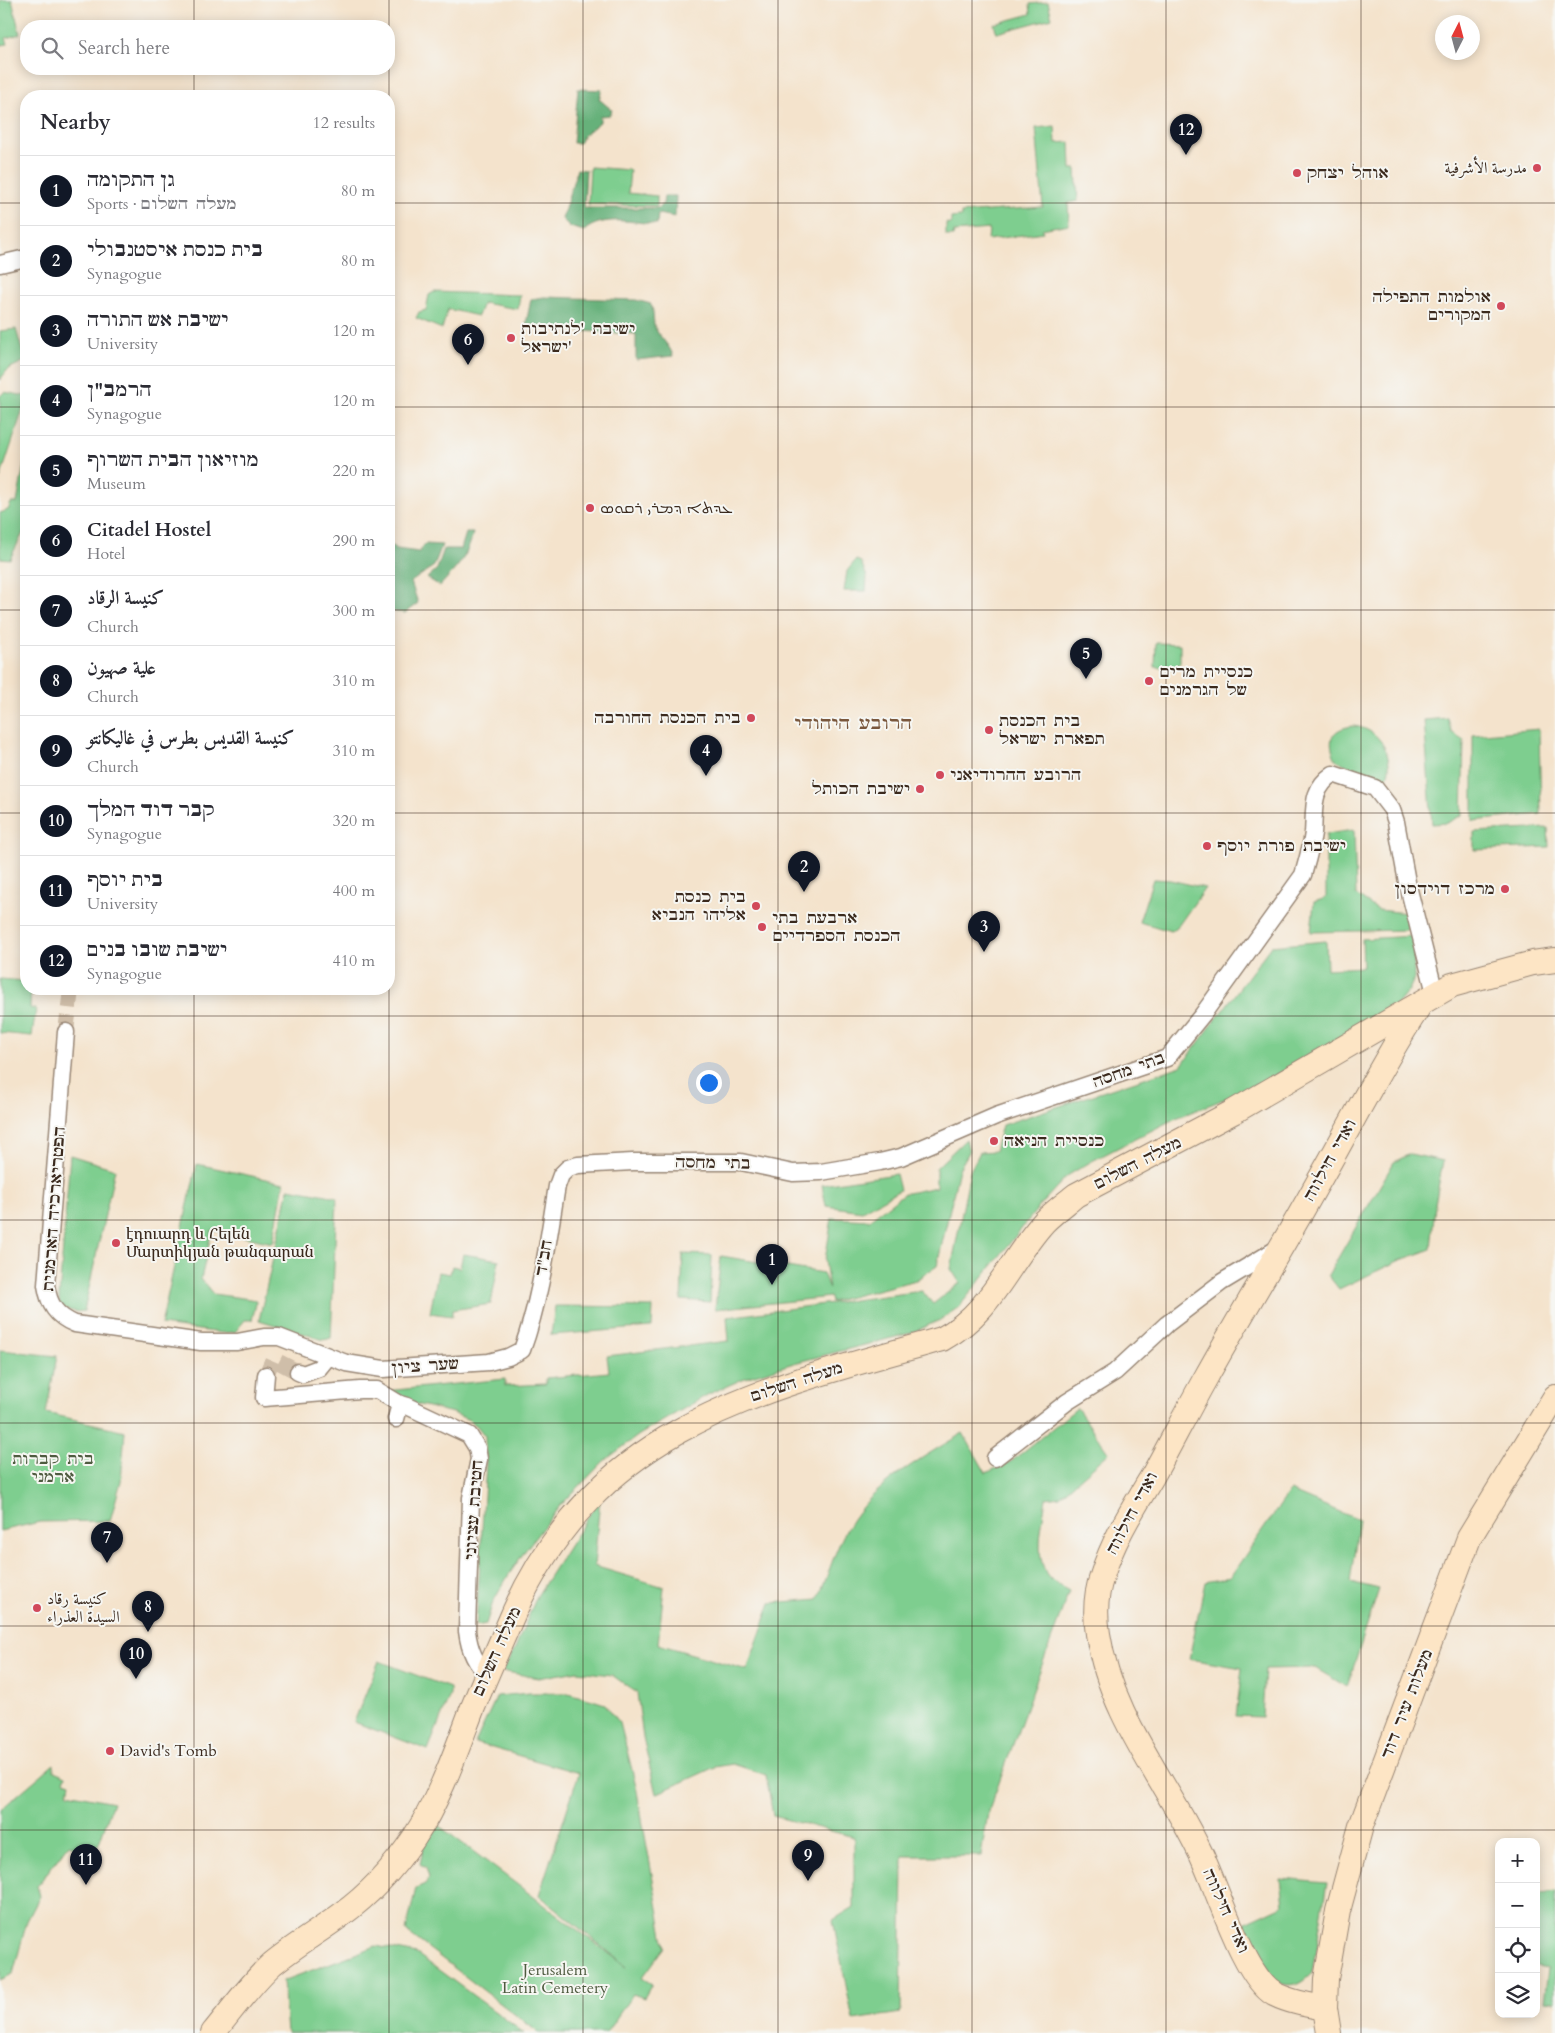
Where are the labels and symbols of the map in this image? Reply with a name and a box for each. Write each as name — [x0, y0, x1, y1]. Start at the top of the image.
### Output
north arrow — [1435, 15, 1480, 60]
pin: 12 — [1170, 114, 1202, 155]
place label: مدرسة الأشرفية — [1445, 156, 1527, 179]
place label: אוהל יצחק — [1307, 162, 1389, 184]
marker: مدرسة الأشرفية — [1531, 162, 1543, 174]
marker: אוהל יצחק — [1291, 167, 1303, 179]
place label: אולמות התפילה המקורים — [1372, 286, 1491, 326]
marker: אולמות התפילה המקורים — [1495, 300, 1507, 312]
place label: ישיבת 'לנתיבות ישראל' — [521, 318, 635, 358]
pin: 6 — [452, 324, 484, 365]
marker: ישיבת 'לנתיבות ישראל' — [505, 332, 517, 344]
place label: ܥܕܬܐ ܕܡܪܝ ܪܩܘܣ — [600, 497, 733, 519]
marker: ܥܕܬܐ ܕܡܪܝ ܪܩܘܣ — [584, 502, 596, 514]
pin: 5 — [1070, 638, 1102, 679]
place label: כנסיית מרים של הגרמנים — [1159, 661, 1253, 701]
marker: כנסיית מרים של הגרמנים — [1143, 675, 1155, 687]
place label: בית הכנסת החורבה — [594, 707, 741, 729]
place label: בית הכנסת תפארת ישראל — [999, 710, 1105, 750]
district label: הרובע היהודי — [794, 711, 912, 736]
marker: בית הכנסת החורבה — [745, 712, 757, 724]
marker: בית הכנסת תפארת ישראל — [983, 724, 995, 736]
pin: 4 — [690, 735, 722, 776]
place label: הרובע ההרודיאני — [950, 764, 1081, 786]
marker: הרובע ההרודיאני — [934, 769, 946, 781]
place label: ישיבת הכותל — [812, 778, 910, 800]
marker: ישיבת הכותל — [914, 783, 926, 795]
place label: ישיבת פורת יוסף — [1217, 835, 1346, 857]
marker: ישיבת פורת יוסף — [1201, 840, 1213, 852]
pin: 2 — [788, 851, 820, 892]
place label: מרכז דוידסון — [1394, 878, 1495, 900]
marker: מרכז דוידסון — [1499, 883, 1511, 895]
place label: בית כנסת אליהו הנביא — [652, 886, 746, 926]
marker: בית כנסת אליהו הנביא — [750, 900, 762, 912]
place label: ארבעת בתי הכנסת הספרדיים — [772, 907, 901, 947]
pin: 3 — [968, 911, 1000, 952]
marker: ארבעת בתי הכנסת הספרדיים — [756, 921, 768, 933]
street label: בתי מחסה — [1090, 1047, 1168, 1093]
your location — [696, 1070, 722, 1096]
street label: ואדי חילווה — [1298, 1115, 1362, 1205]
street label: הפטריארכיה הארמנית — [37, 1126, 71, 1292]
place label: כנסיית הניאה — [1004, 1130, 1104, 1152]
street label: מעלה השלום — [1090, 1131, 1186, 1195]
marker: כנסיית הניאה — [988, 1135, 1000, 1147]
street label: בתי מחסה — [675, 1151, 751, 1175]
place label: էդուարդ և Հելեն Մարտիկյան թանգարան — [126, 1223, 314, 1263]
marker: էդուարդ և Հելեն Մարտիկյան թանգարան — [110, 1237, 122, 1249]
street label: חב"ד — [530, 1238, 558, 1278]
pin: 1 — [756, 1244, 788, 1285]
street label: שער ציון — [390, 1353, 460, 1379]
street label: מעלה השלום — [748, 1357, 846, 1407]
park label: בית קברות ארמני — [12, 1448, 94, 1488]
street label: חטיבת עציוני — [460, 1459, 488, 1561]
street label: ואדי חילווה — [1101, 1468, 1163, 1558]
pin: 7 — [91, 1522, 123, 1563]
place label: كنيسة رقاد السيدة العذراء — [47, 1588, 120, 1628]
pin: 8 — [132, 1591, 164, 1632]
marker: كنيسة رقاد السيدة العذراء — [31, 1602, 43, 1614]
street label: מעלה השלום — [468, 1603, 526, 1699]
pin: 10 — [120, 1638, 152, 1679]
street label: מעלות עיר דוד — [1376, 1646, 1438, 1762]
place label: David's Tomb — [120, 1740, 217, 1762]
marker: David's Tomb — [104, 1745, 116, 1757]
pin: 9 — [792, 1840, 824, 1881]
pin: 11 — [70, 1844, 102, 1885]
street label: ואדי חילווה — [1198, 1865, 1254, 1957]
park label: Jerusalem Latin Cemetery — [502, 1959, 609, 1999]

